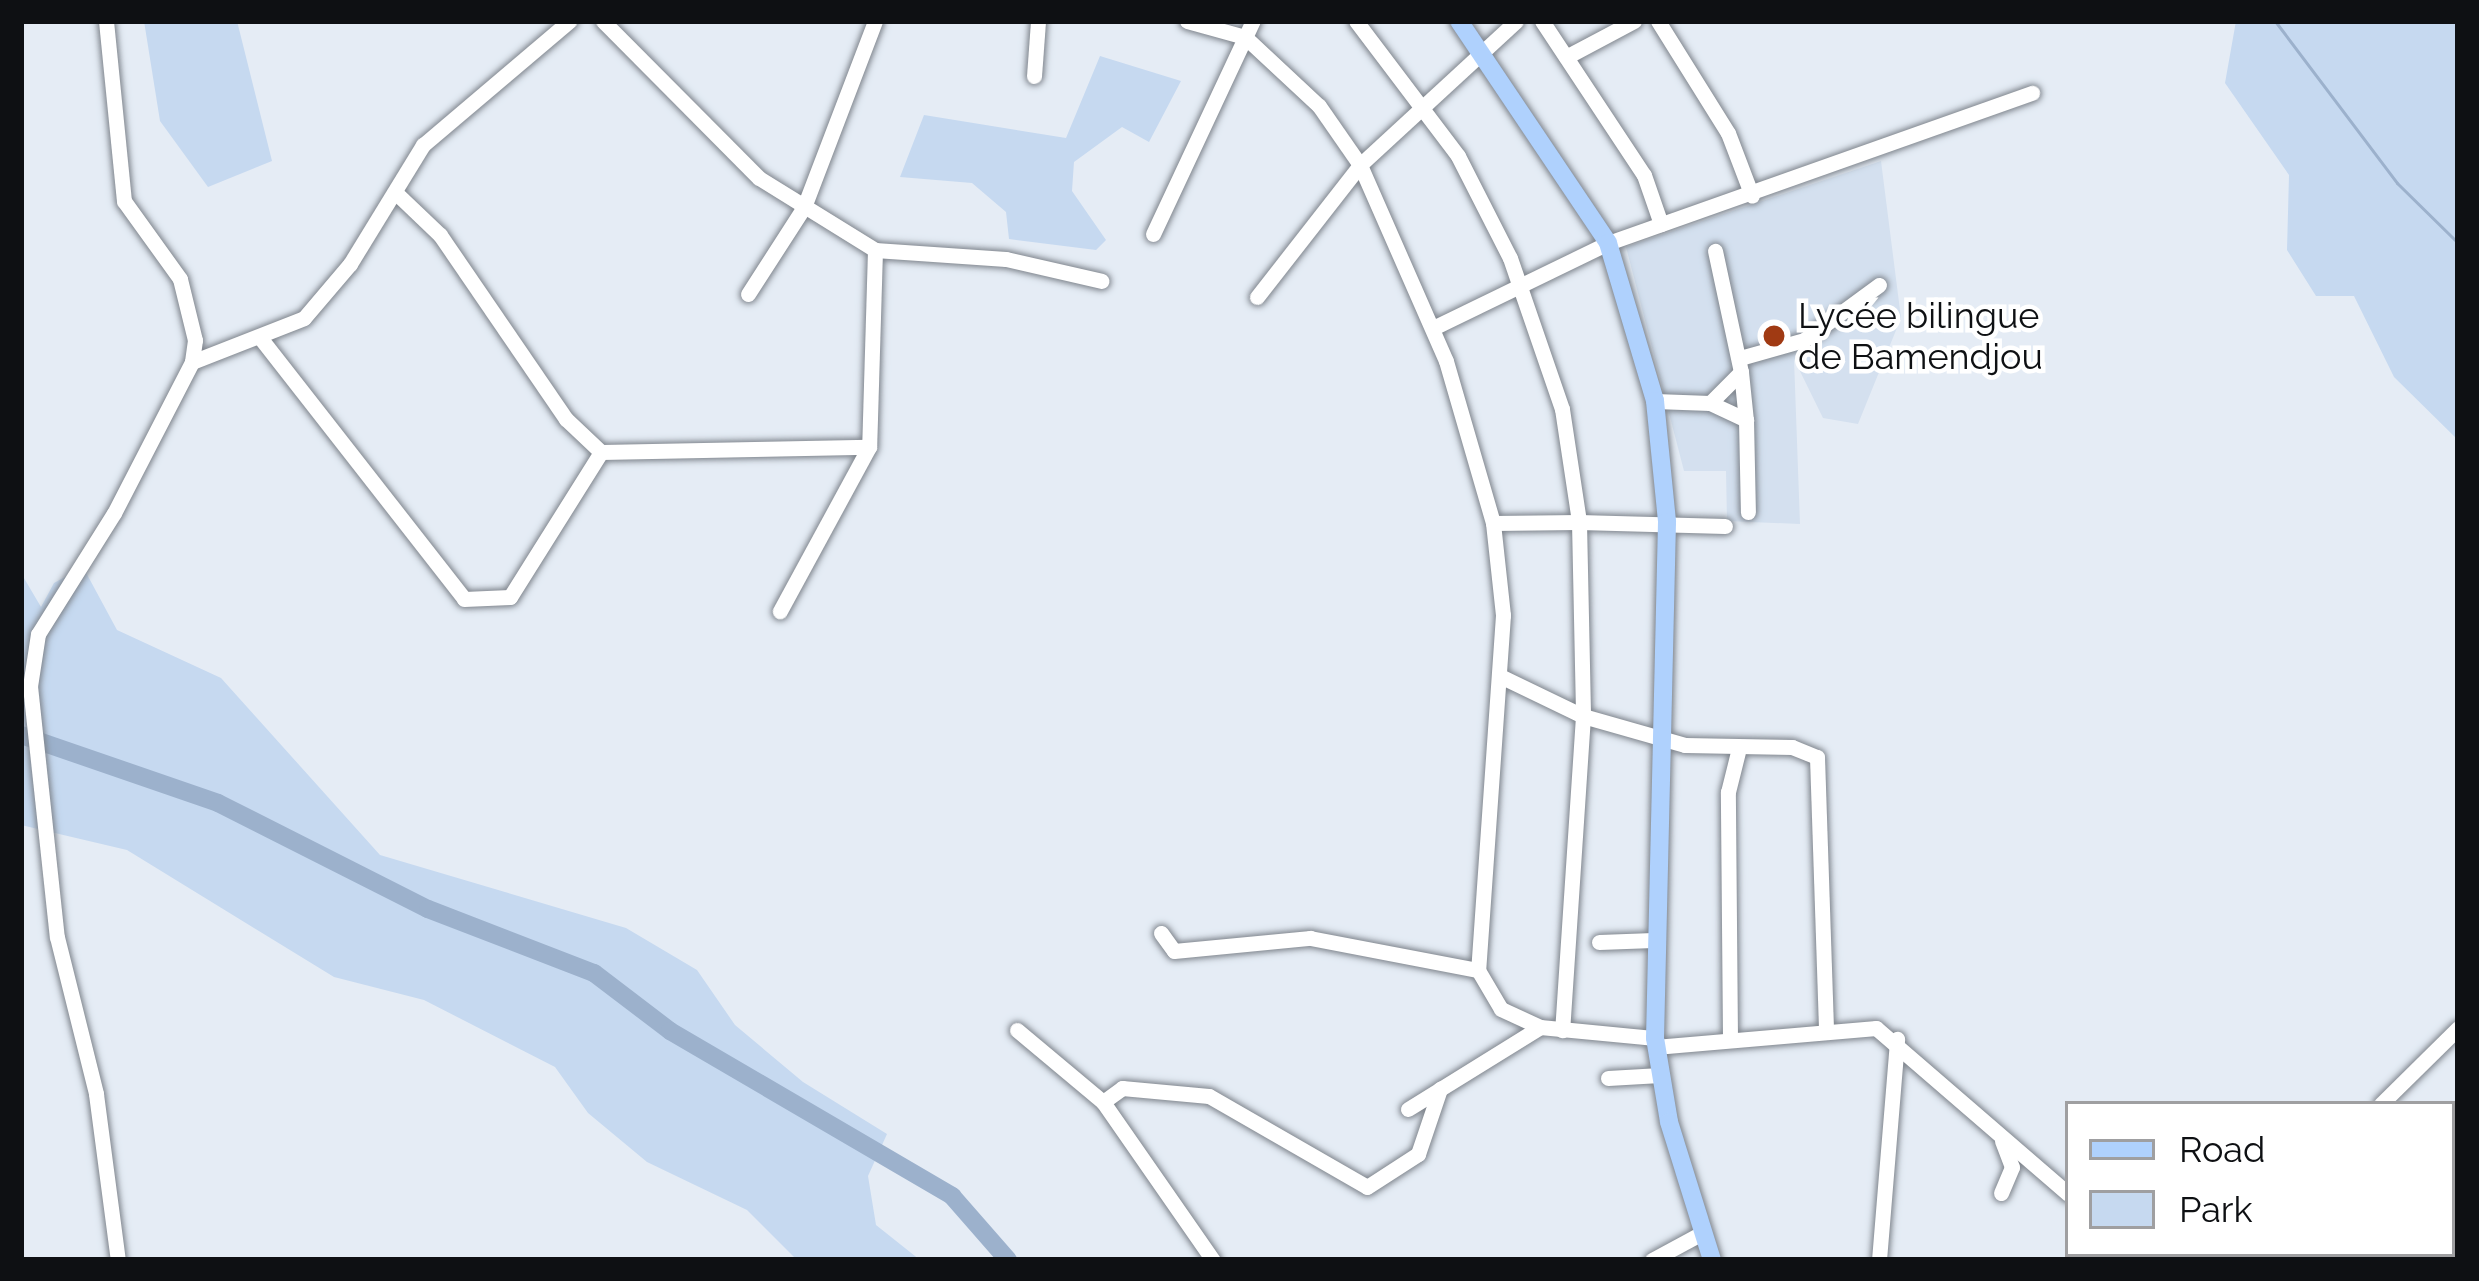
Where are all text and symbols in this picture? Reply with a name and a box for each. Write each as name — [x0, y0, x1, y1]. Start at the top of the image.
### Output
place label: Lycée bilingue de Bamendjou — [1798, 293, 2043, 378]
marker: Lycée bilingue de Bamendjou — [1761, 323, 1787, 349]
legend — [2065, 1101, 2455, 1257]
text: Road — [2179, 1128, 2265, 1170]
text: Park — [2179, 1188, 2253, 1230]

